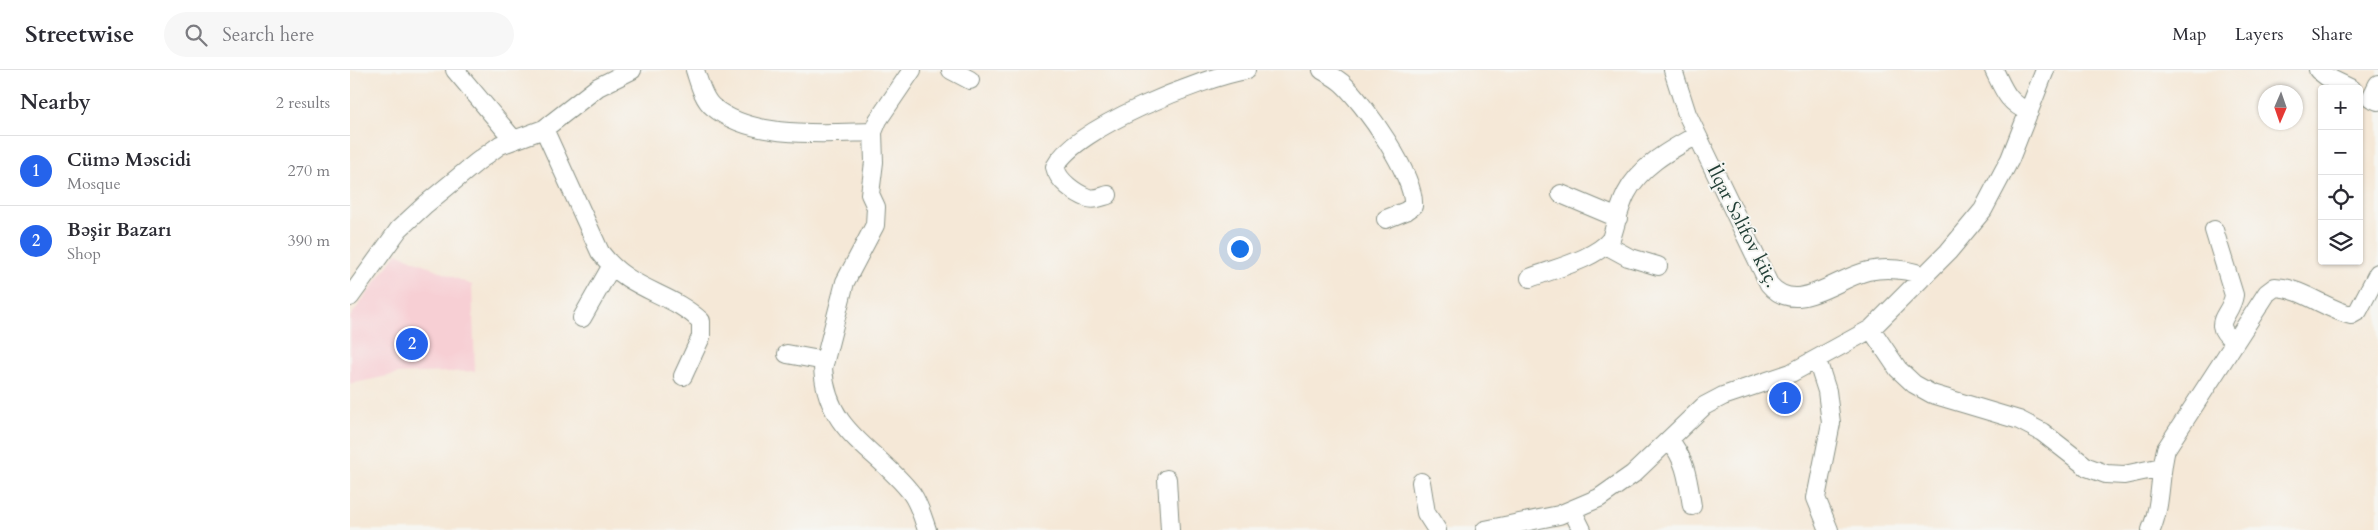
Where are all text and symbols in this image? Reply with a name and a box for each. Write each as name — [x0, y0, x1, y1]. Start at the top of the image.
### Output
search box — [164, 12, 514, 57]
text: Streetwise — [25, 18, 134, 51]
icon: search — [182, 21, 210, 49]
text: Search here — [222, 22, 314, 48]
text: Map — [2172, 22, 2207, 47]
text: Layers — [2235, 22, 2284, 47]
text: Share — [2312, 22, 2353, 47]
north arrow — [2258, 85, 2303, 130]
map controls — [2318, 85, 2363, 265]
button: + — [2318, 85, 2363, 130]
text: Nearby — [20, 88, 91, 117]
text: 2 results — [276, 92, 330, 114]
button: − — [2318, 130, 2363, 175]
text: Cümə Məscidi — [67, 147, 191, 173]
text: 1 — [32, 160, 40, 182]
text: 270 m — [288, 160, 330, 182]
street label: İlqar Səlifov küç. — [1701, 160, 1785, 292]
text: Mosque — [67, 173, 121, 195]
button: locate — [2318, 175, 2363, 220]
text: Bəşir Bazarı — [67, 217, 172, 243]
button: layers — [2318, 220, 2363, 265]
text: 2 — [32, 230, 40, 252]
text: 390 m — [288, 230, 330, 252]
your location — [1227, 236, 1253, 262]
text: Shop — [67, 243, 101, 265]
pin: 2 — [396, 325, 428, 363]
pin: 1 — [1769, 379, 1801, 417]

